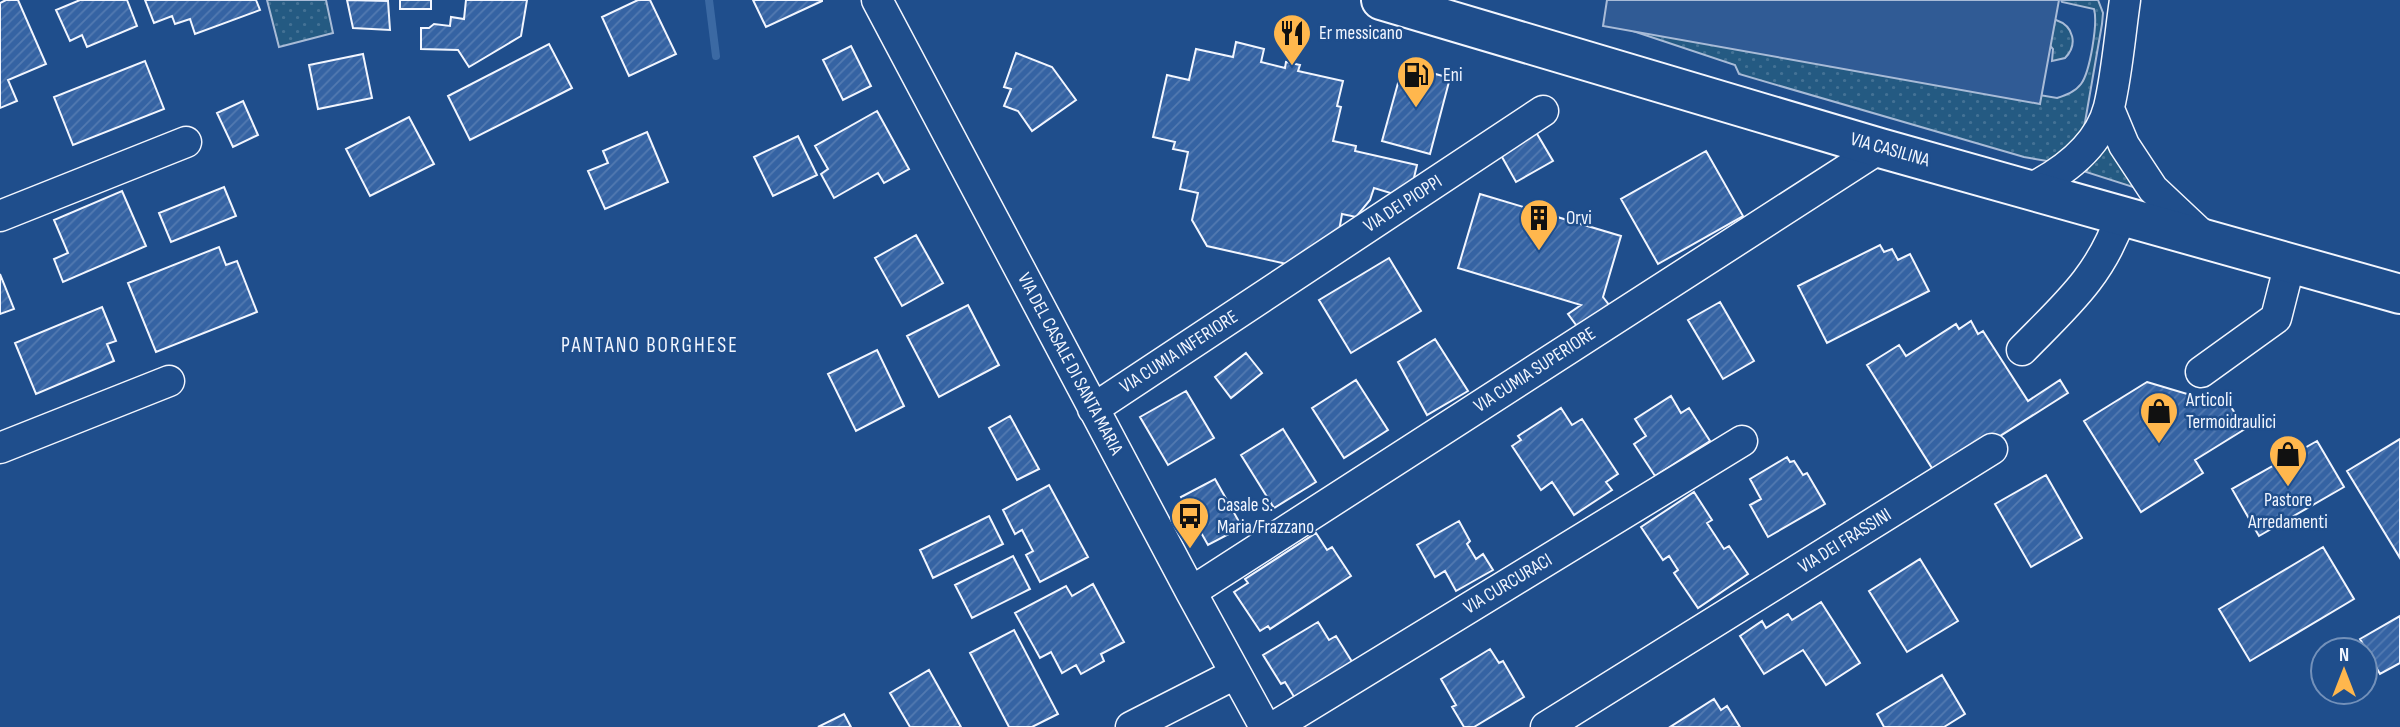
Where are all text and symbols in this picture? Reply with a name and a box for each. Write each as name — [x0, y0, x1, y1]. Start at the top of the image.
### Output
restaurant icon: Er messicano — [1271, 12, 1313, 67]
place label: Er messicano — [1319, 22, 1403, 45]
fuel station icon: Eni — [1395, 54, 1437, 109]
place label: Eni — [1443, 64, 1463, 87]
street label: VIA CASILINA — [1848, 128, 1933, 173]
street label: VIA DEI PIOPPI — [1360, 170, 1446, 238]
building icon: Orvi — [1518, 197, 1560, 252]
place label: Orvi — [1566, 207, 1592, 230]
street label: VIA DEL CASALE DI SANTA MARIA — [1012, 269, 1128, 460]
street label: VIA CUMIA INFERIORE — [1116, 305, 1242, 399]
street label: VIA CUMIA SUPERIORE — [1470, 322, 1600, 418]
district label: PANTANO BORGHESE — [561, 333, 739, 358]
place label: Articoli Termoidraulici — [2185, 389, 2276, 434]
shop icon: Articoli Termoidraulici — [2138, 390, 2180, 445]
shop icon: Pastore Arredamenti — [2267, 433, 2309, 488]
place label: Pastore Arredamenti — [2247, 489, 2328, 534]
place label: Casale S. Maria/Frazzano — [1217, 494, 1314, 539]
bus stop icon: Casale S. Maria/Frazzano — [1169, 495, 1211, 550]
street label: VIA DEI FRASSINI — [1794, 503, 1896, 579]
street label: VIA CURCURACI — [1460, 549, 1556, 619]
north arrow — [2309, 636, 2379, 706]
text: N — [2339, 644, 2349, 667]

